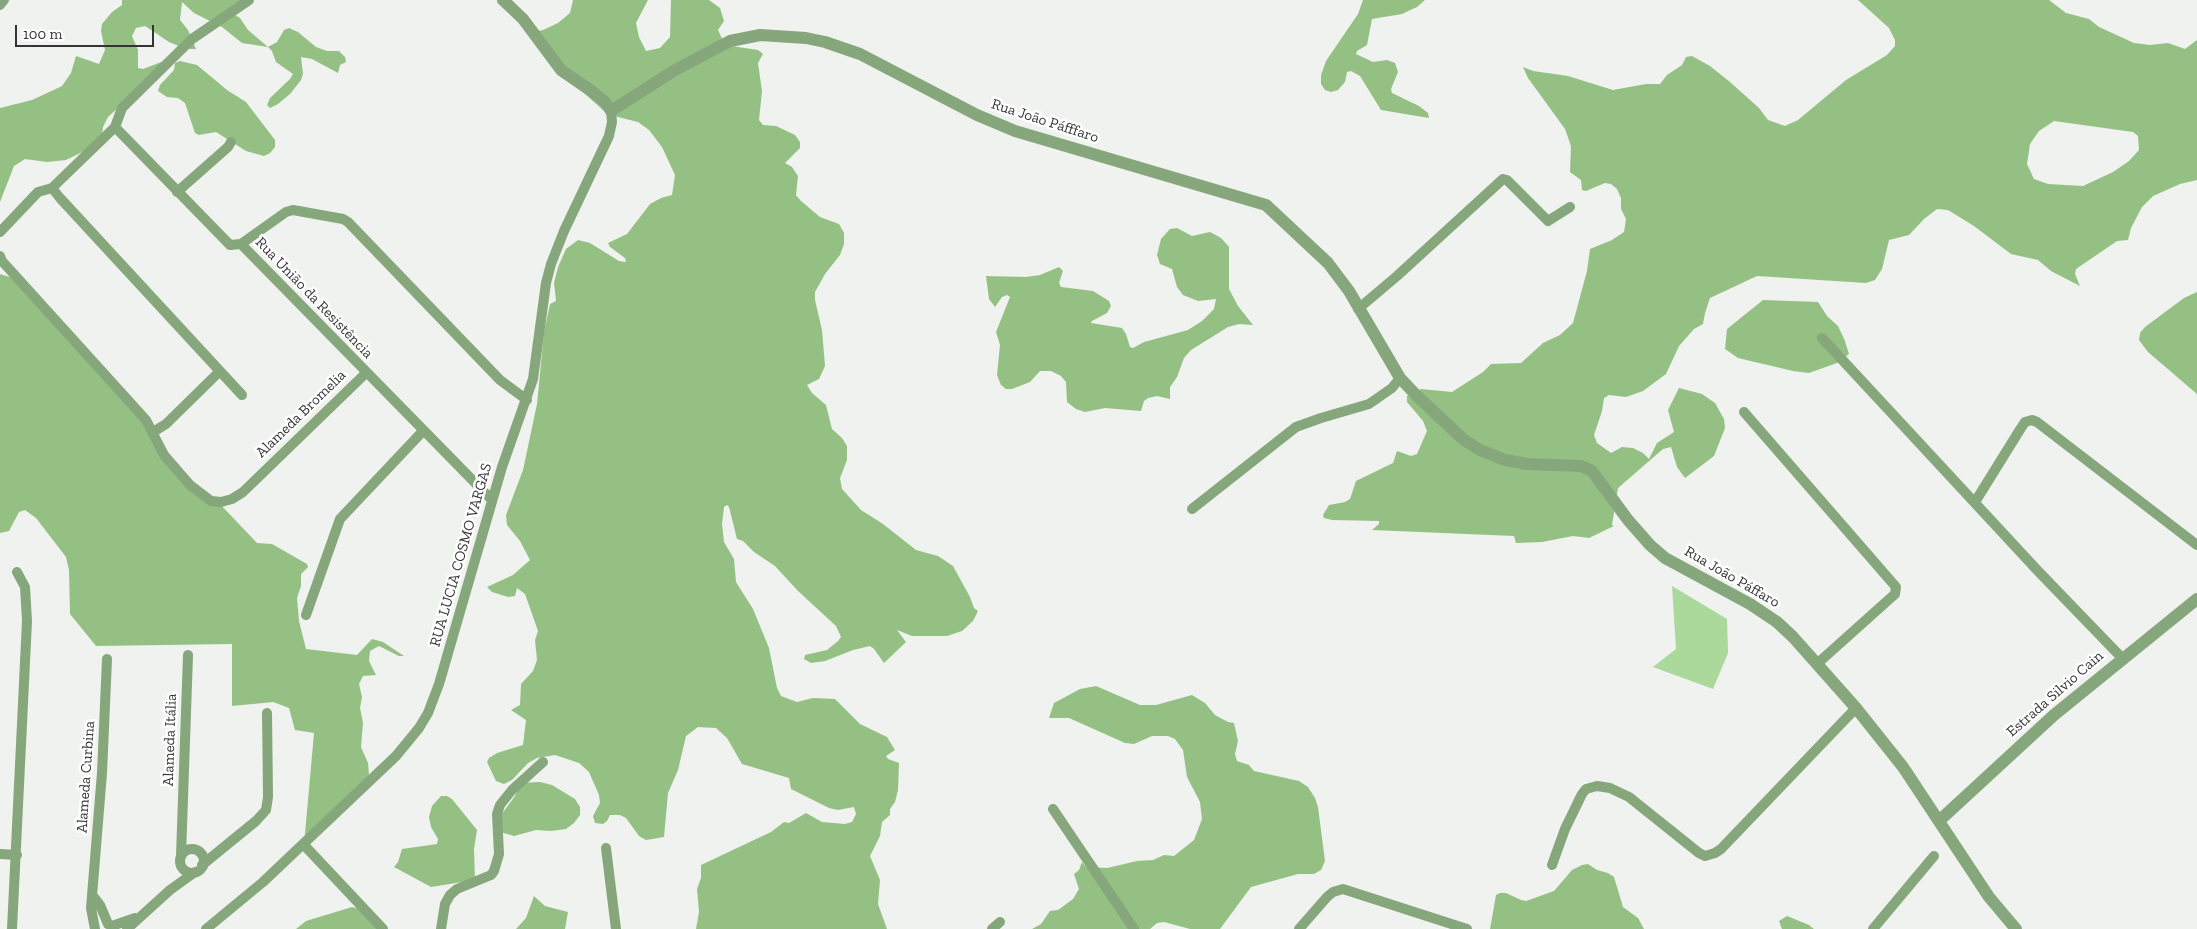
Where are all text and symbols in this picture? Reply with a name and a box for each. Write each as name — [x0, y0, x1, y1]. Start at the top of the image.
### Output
scale bar — [18, 15, 156, 47]
text: 100 m — [23, 25, 62, 43]
street label: Rua João Páfffaro — [989, 95, 1101, 147]
street label: Rua União da Resistência — [251, 234, 377, 362]
street label: Alameda Bromelia — [252, 366, 350, 462]
street label: RUA LUCIA COSMO VARGAS — [426, 461, 496, 649]
street label: Rua João Páffaro — [1681, 542, 1783, 612]
street label: Estrada Silvio Cain — [2003, 647, 2107, 741]
street label: Alameda Itália — [159, 693, 181, 787]
street label: Alameda Curbina — [73, 720, 99, 834]

